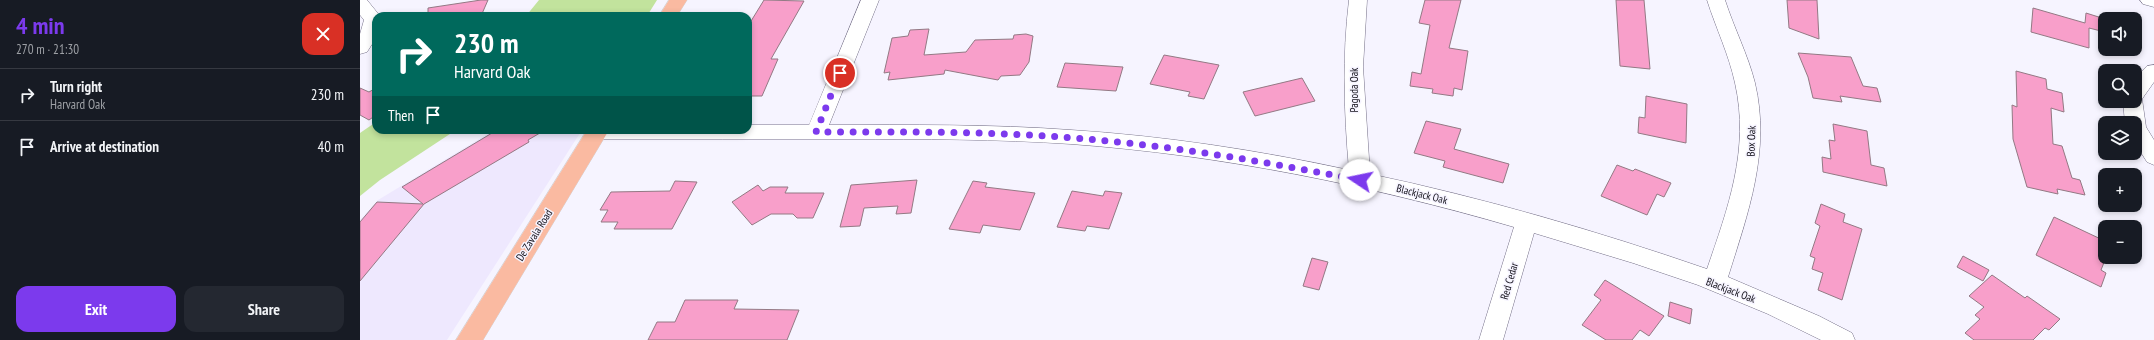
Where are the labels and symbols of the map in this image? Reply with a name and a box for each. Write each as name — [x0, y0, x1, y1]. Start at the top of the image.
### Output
pin — [823, 56, 857, 90]
street label: Pagoda Oak — [1347, 67, 1361, 112]
street label: Box Oak — [1743, 125, 1759, 157]
position arrow — [1339, 159, 1381, 201]
street label: Blackjack Oak — [1395, 181, 1450, 207]
street label: De Zavala Road — [513, 206, 555, 263]
street label: Red Cedar — [1497, 261, 1521, 301]
street label: Blackjack Oak — [1704, 274, 1758, 306]

